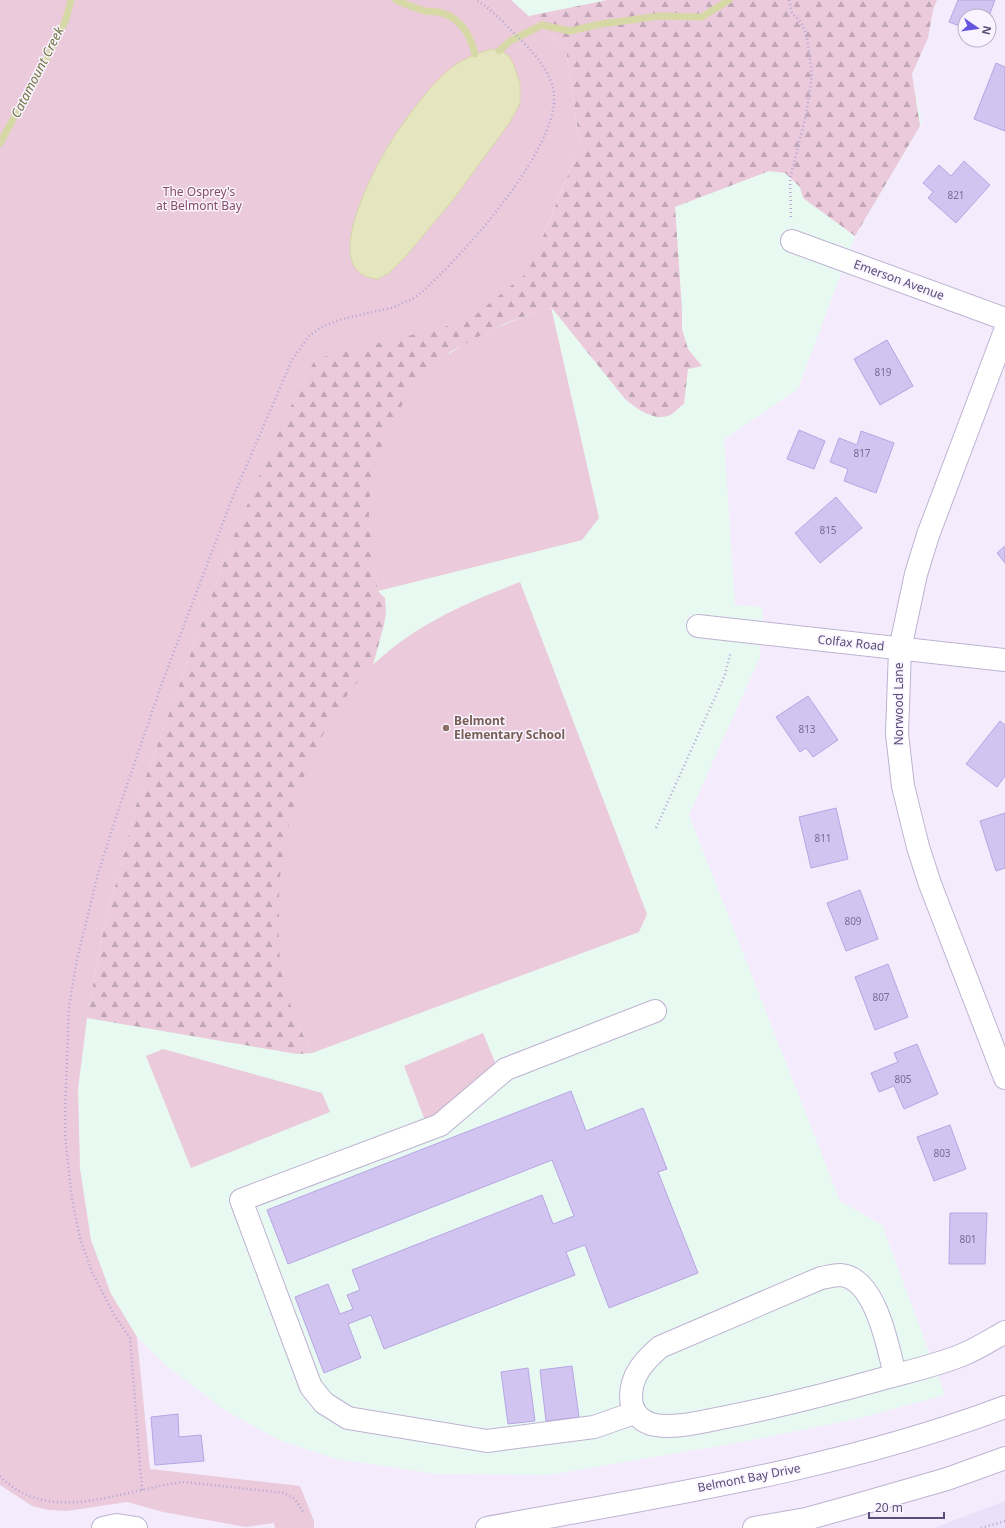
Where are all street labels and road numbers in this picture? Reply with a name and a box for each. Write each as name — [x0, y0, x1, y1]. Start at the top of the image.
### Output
street label: Emerson Avenue — [851, 255, 947, 304]
street label: Colfax Road — [817, 631, 885, 654]
street label: Norwood Lane — [890, 662, 907, 746]
street label: Belmont Bay Drive — [696, 1459, 802, 1496]

